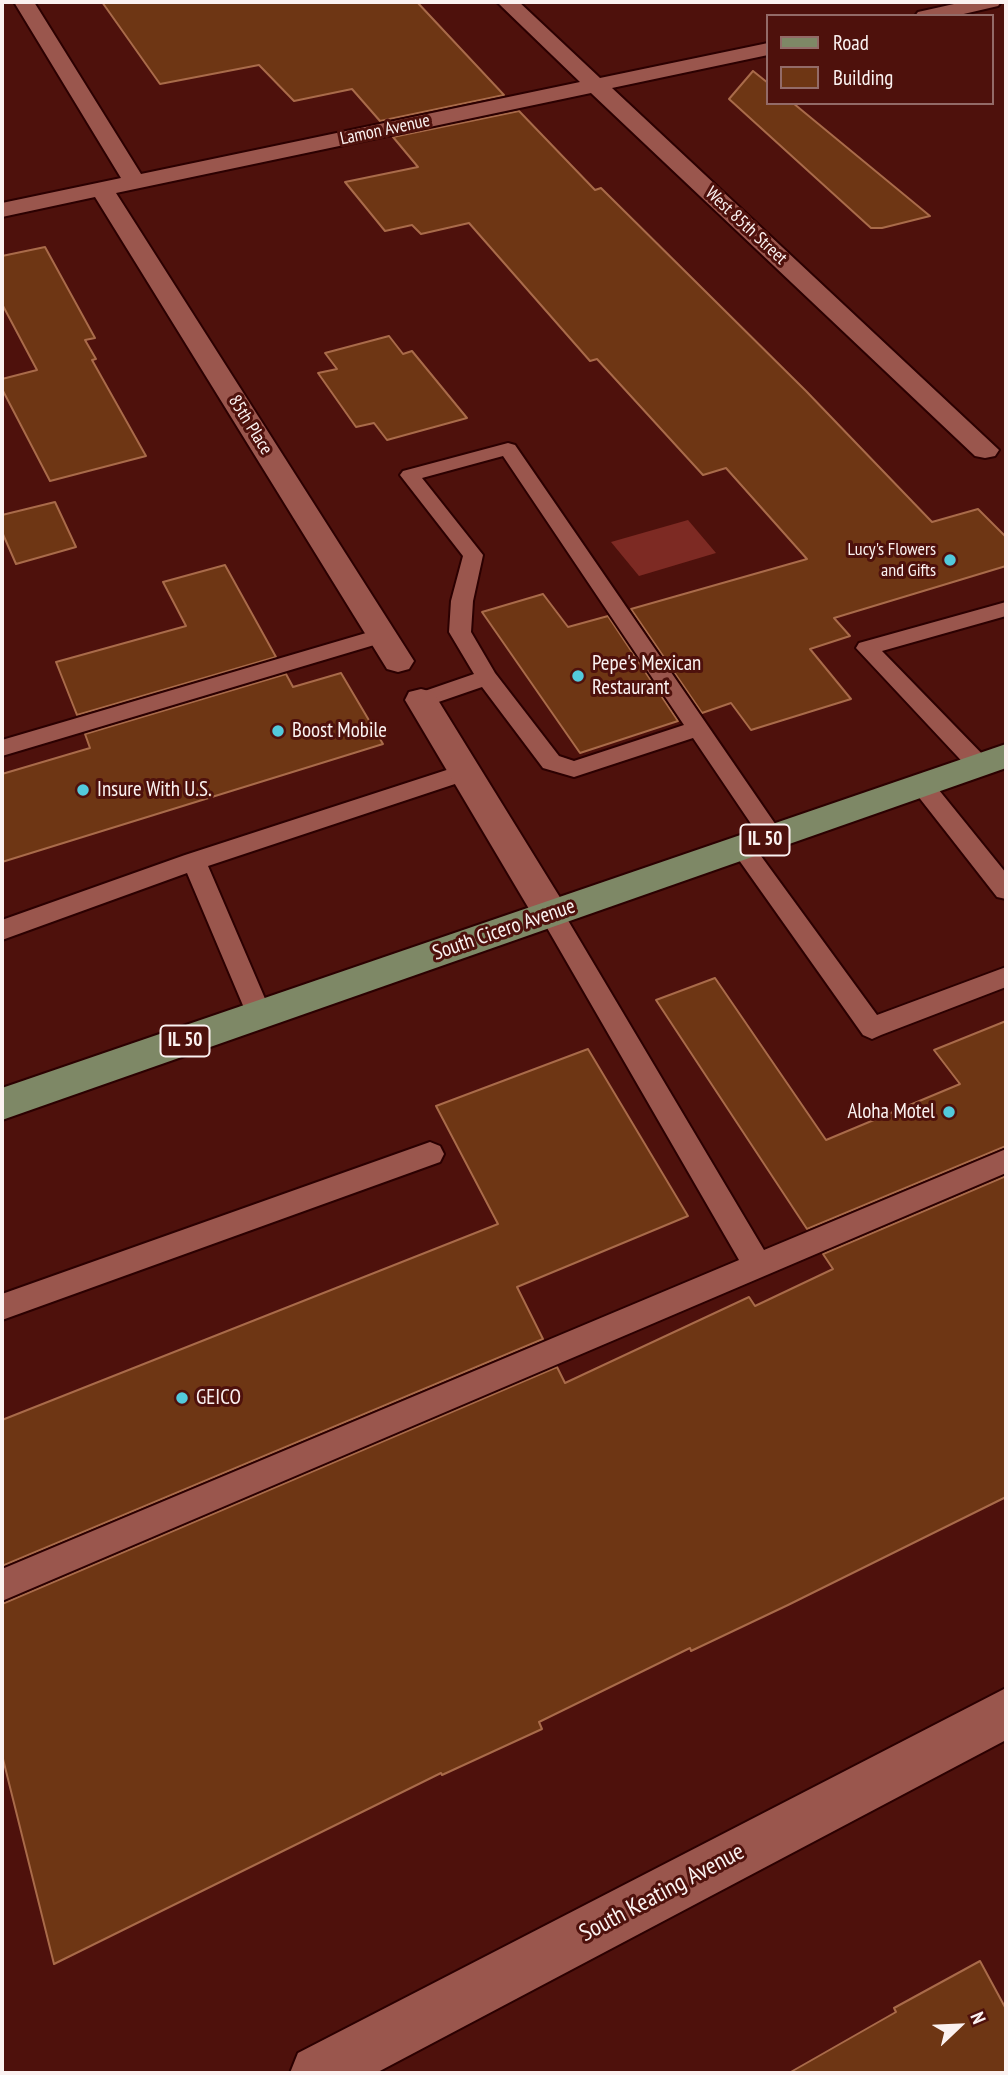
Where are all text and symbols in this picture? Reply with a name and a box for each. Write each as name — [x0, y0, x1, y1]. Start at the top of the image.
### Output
legend — [766, 14, 994, 105]
text: Road — [833, 29, 869, 56]
text: Building — [833, 64, 893, 91]
street label: Lamon Avenue — [338, 110, 432, 150]
street label: West 85th Street — [701, 183, 791, 269]
street label: 85th Place — [223, 391, 277, 459]
place label: Lucy's Flowers and Gifts — [848, 539, 936, 582]
marker: Lucy's Flowers and Gifts — [942, 552, 958, 568]
place label: Pepe's Mexican Restaurant — [592, 651, 701, 701]
marker: Pepe's Mexican Restaurant — [570, 668, 586, 684]
place label: Boost Mobile — [292, 718, 387, 744]
marker: Boost Mobile — [270, 723, 286, 739]
place label: Insure With U.S. — [97, 777, 212, 803]
marker: Insure With U.S. — [75, 782, 91, 798]
road number: IL 50 — [740, 824, 790, 856]
street label: South Cicero Avenue — [429, 894, 579, 966]
road number: IL 50 — [160, 1026, 210, 1056]
place label: Aloha Motel — [847, 1099, 935, 1125]
marker: Aloha Motel — [941, 1104, 957, 1120]
place label: GEICO — [196, 1385, 241, 1411]
marker: GEICO — [174, 1390, 190, 1406]
street label: South Keating Avenue — [575, 1838, 749, 1948]
north arrow — [924, 1991, 994, 2061]
text: N — [965, 2008, 991, 2027]

